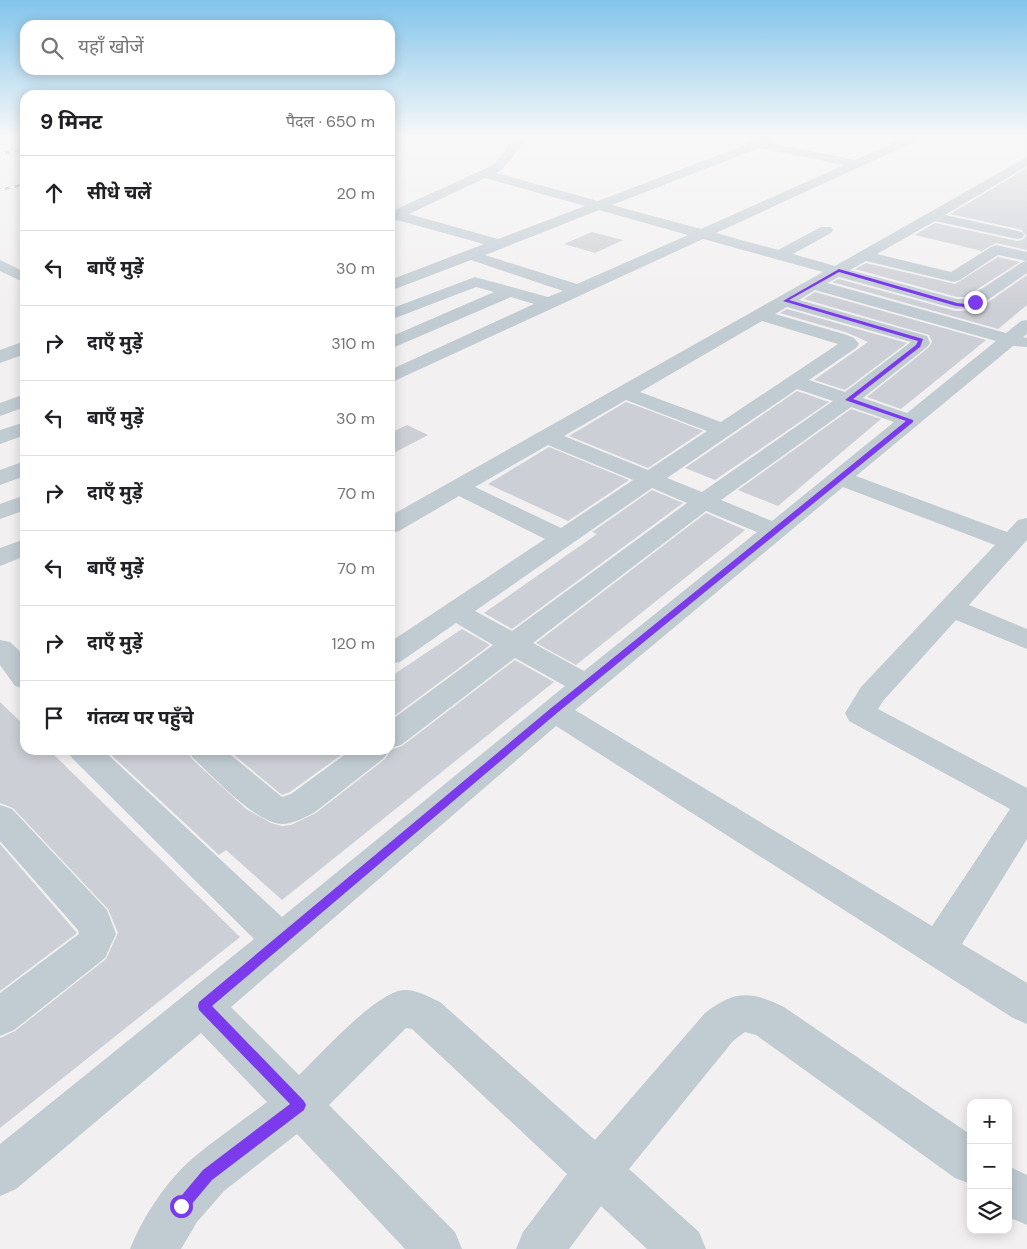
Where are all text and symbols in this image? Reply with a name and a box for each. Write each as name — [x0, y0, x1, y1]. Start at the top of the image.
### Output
search box — [20, 20, 395, 75]
icon: search — [38, 34, 66, 62]
text: यहाँ खोजें — [78, 34, 144, 59]
text: 9 मिनट — [40, 108, 102, 136]
text: पैदल · 650 m — [286, 111, 375, 132]
icon: ahead — [40, 179, 68, 207]
text: सीधे चलें — [87, 180, 151, 205]
text: 20 m — [336, 183, 375, 204]
icon: left — [40, 254, 68, 282]
text: बाएँ मुड़ें — [87, 255, 144, 280]
text: 30 m — [336, 258, 375, 279]
route end — [964, 291, 987, 314]
icon: right — [40, 329, 68, 357]
text: दाएँ मुड़ें — [87, 330, 142, 355]
text: 310 m — [331, 333, 375, 354]
icon: left — [40, 404, 68, 432]
text: बाएँ मुड़ें — [87, 405, 144, 430]
text: 30 m — [336, 408, 375, 429]
icon: right — [40, 479, 68, 507]
text: दाएँ मुड़ें — [87, 480, 142, 505]
text: 70 m — [337, 483, 375, 504]
icon: left — [40, 554, 68, 582]
text: बाएँ मुड़ें — [87, 555, 144, 580]
text: 70 m — [337, 558, 375, 579]
icon: right — [40, 629, 68, 657]
text: दाएँ मुड़ें — [87, 630, 142, 655]
text: 120 m — [331, 633, 375, 654]
icon: arrive — [40, 704, 68, 732]
text: गंतव्य पर पहुँचे — [87, 705, 194, 730]
map controls — [967, 1099, 1012, 1234]
button: + — [967, 1099, 1012, 1144]
button: − — [967, 1144, 1012, 1189]
button: layers — [967, 1189, 1012, 1234]
route start — [170, 1195, 193, 1218]

